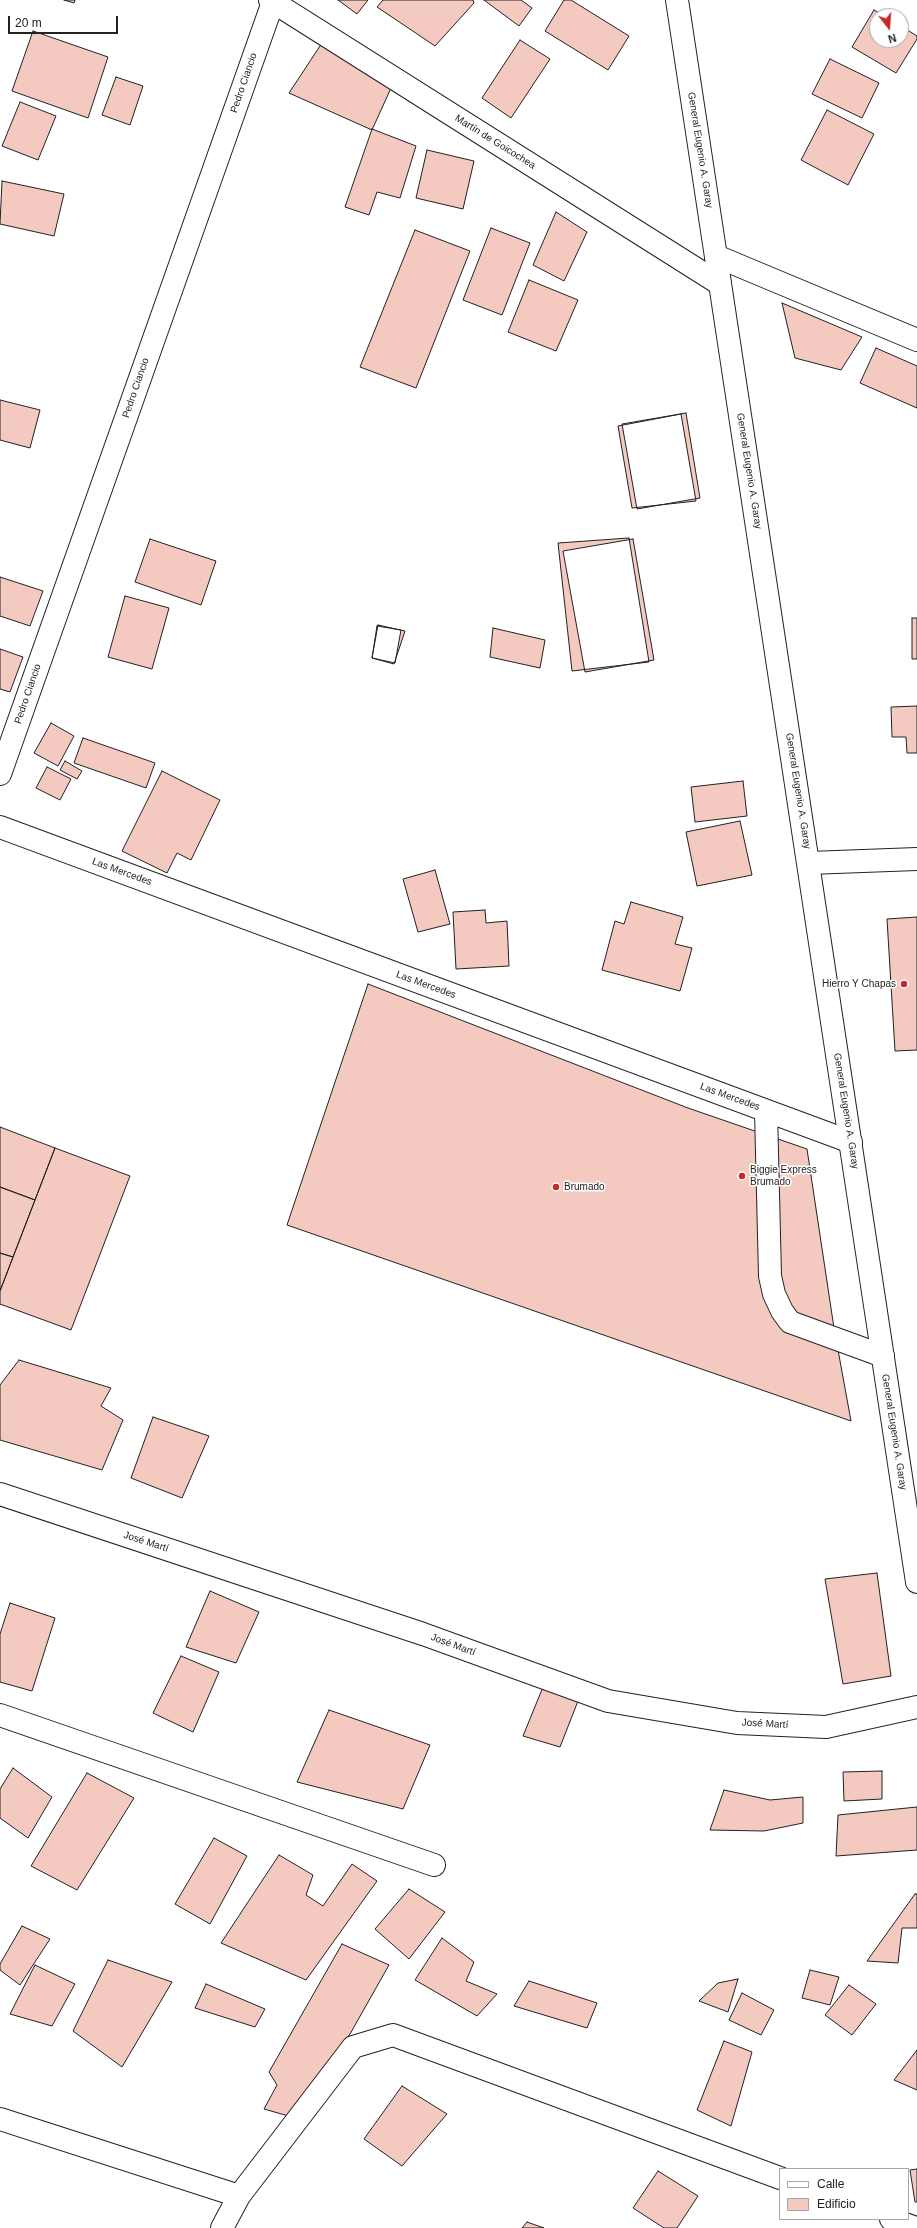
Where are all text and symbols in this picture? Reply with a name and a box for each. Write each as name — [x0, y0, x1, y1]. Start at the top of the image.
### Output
scale bar — [10, 8, 120, 34]
north arrow — [869, 8, 909, 48]
text: 20 m — [15, 16, 42, 30]
text: N — [887, 32, 898, 45]
street label: Pedro Ciancio — [228, 51, 260, 115]
street label: General Eugenio A. Garay — [685, 91, 715, 209]
street label: Martín de Goicochea — [452, 112, 538, 172]
street label: Pedro Ciancio — [120, 356, 152, 420]
street label: General Eugenio A. Garay — [734, 412, 764, 530]
street label: Pedro Ciancio — [12, 662, 44, 726]
street label: General Eugenio A. Garay — [783, 732, 813, 850]
street label: Las Mercedes — [90, 856, 154, 888]
street label: Las Mercedes — [394, 969, 458, 1001]
place label: Hierro Y Chapas — [822, 978, 896, 990]
marker: Hierro Y Chapas — [899, 979, 909, 989]
street label: General Eugenio A. Garay — [831, 1052, 861, 1170]
street label: Las Mercedes — [698, 1081, 762, 1113]
place label: Biggie Express Brumado — [750, 1164, 817, 1188]
marker: Biggie Express Brumado — [737, 1171, 747, 1181]
place label: Brumado — [564, 1181, 605, 1193]
marker: Brumado — [551, 1182, 561, 1192]
street label: General Eugenio A. Garay — [879, 1373, 909, 1491]
street label: José Martí — [122, 1529, 170, 1555]
street label: José Martí — [429, 1631, 477, 1659]
street label: José Martí — [741, 1717, 789, 1731]
legend — [779, 2168, 909, 2220]
text: Calle — [817, 2177, 844, 2191]
text: Edificio — [817, 2197, 856, 2211]

